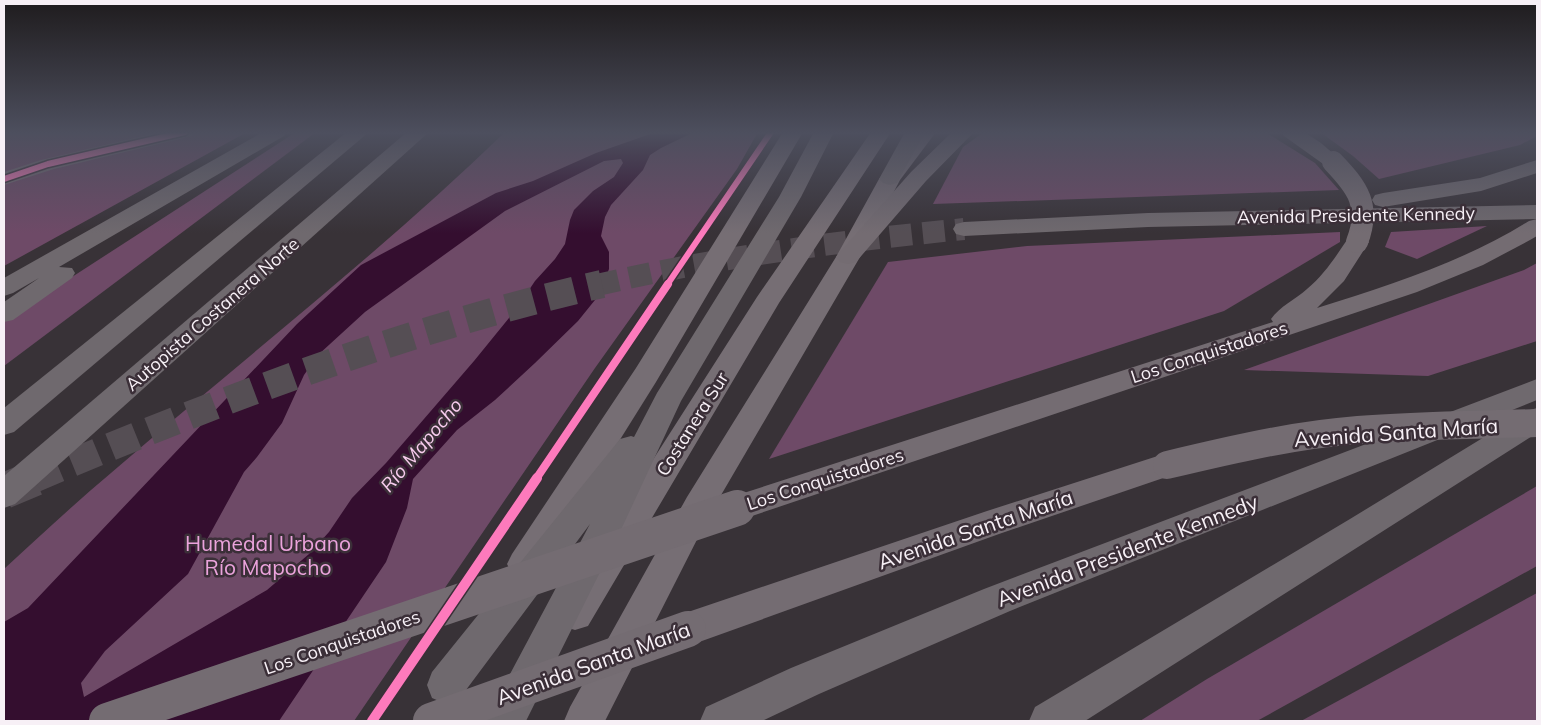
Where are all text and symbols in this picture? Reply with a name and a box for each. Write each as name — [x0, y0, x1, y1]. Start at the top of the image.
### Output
street label: Avenida Presidente Kennedy — [1237, 201, 1476, 229]
street label: Autopista Costanera Norte — [120, 232, 304, 396]
street label: Los Conquistadores — [1128, 316, 1290, 388]
street label: Costanera Sur — [651, 367, 733, 480]
water label: Río Mapocho — [375, 393, 467, 497]
street label: Avenida Santa María — [1293, 412, 1499, 452]
street label: Los Conquistadores — [744, 443, 906, 515]
street label: Avenida Santa María — [874, 483, 1076, 575]
street label: Avenida Presidente Kennedy — [993, 488, 1261, 612]
park label: Humedal Urbano Río Mapocho — [185, 530, 351, 580]
street label: Los Conquistadores — [261, 604, 423, 680]
street label: Avenida Santa María — [492, 616, 694, 710]

